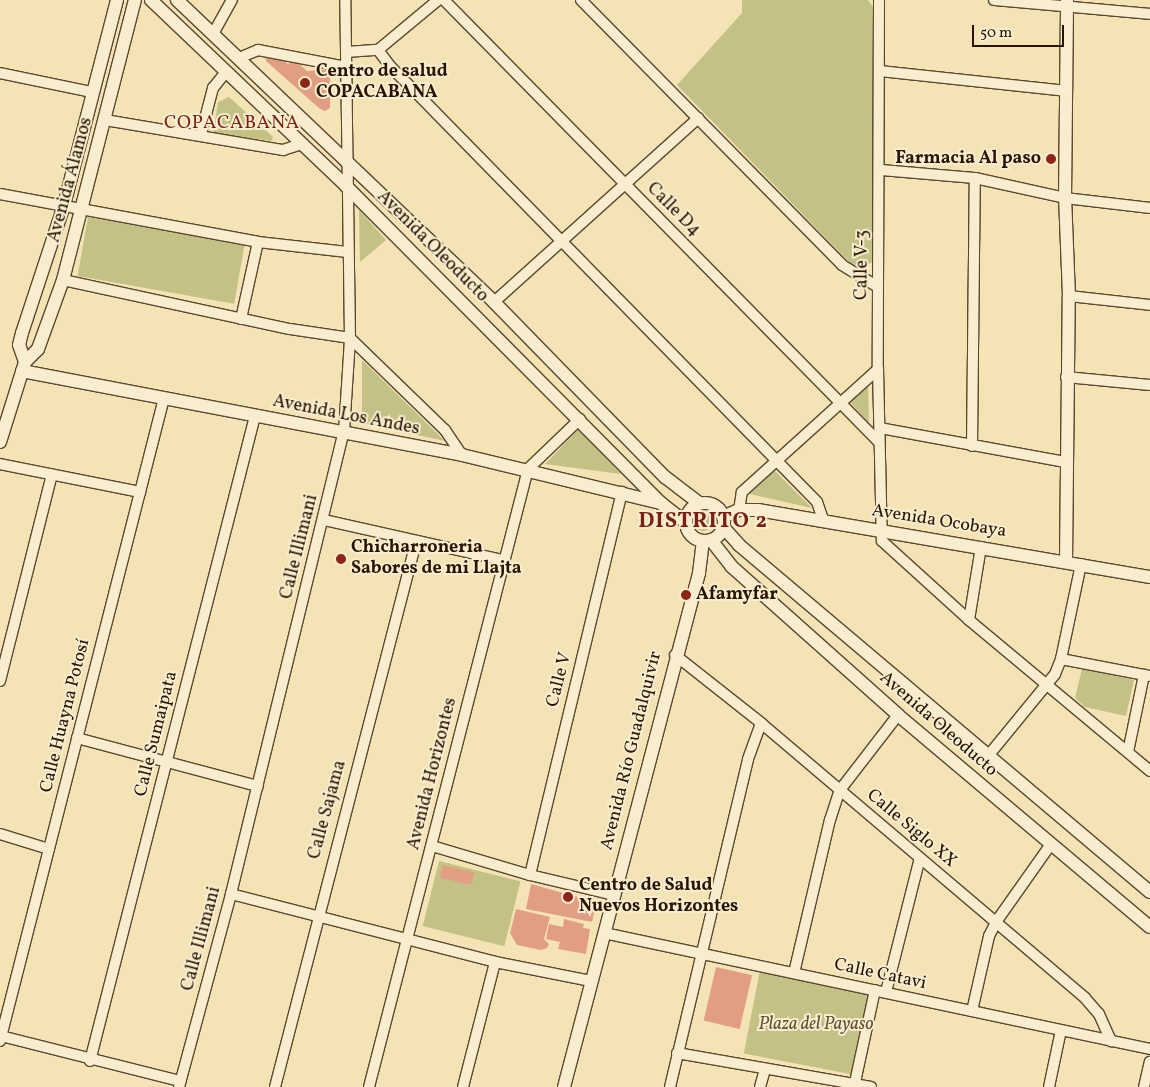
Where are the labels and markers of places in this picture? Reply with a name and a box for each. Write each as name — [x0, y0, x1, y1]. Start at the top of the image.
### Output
place label: Centro de salud COPACABANA — [316, 62, 448, 104]
marker: Centro de salud COPACABANA — [298, 76, 312, 90]
place label: Farmacia Al paso — [895, 148, 1041, 170]
marker: Farmacia Al paso — [1045, 153, 1057, 165]
place label: Chicharroneria Sabores de mi Llajta — [351, 538, 522, 580]
marker: Chicharroneria Sabores de mi Llajta — [335, 553, 347, 565]
place label: Afamyfar — [696, 584, 778, 606]
marker: Afamyfar — [680, 589, 692, 601]
place label: Centro de Salud Nuevos Horizontes — [579, 876, 738, 919]
marker: Centro de Salud Nuevos Horizontes — [561, 890, 575, 904]

